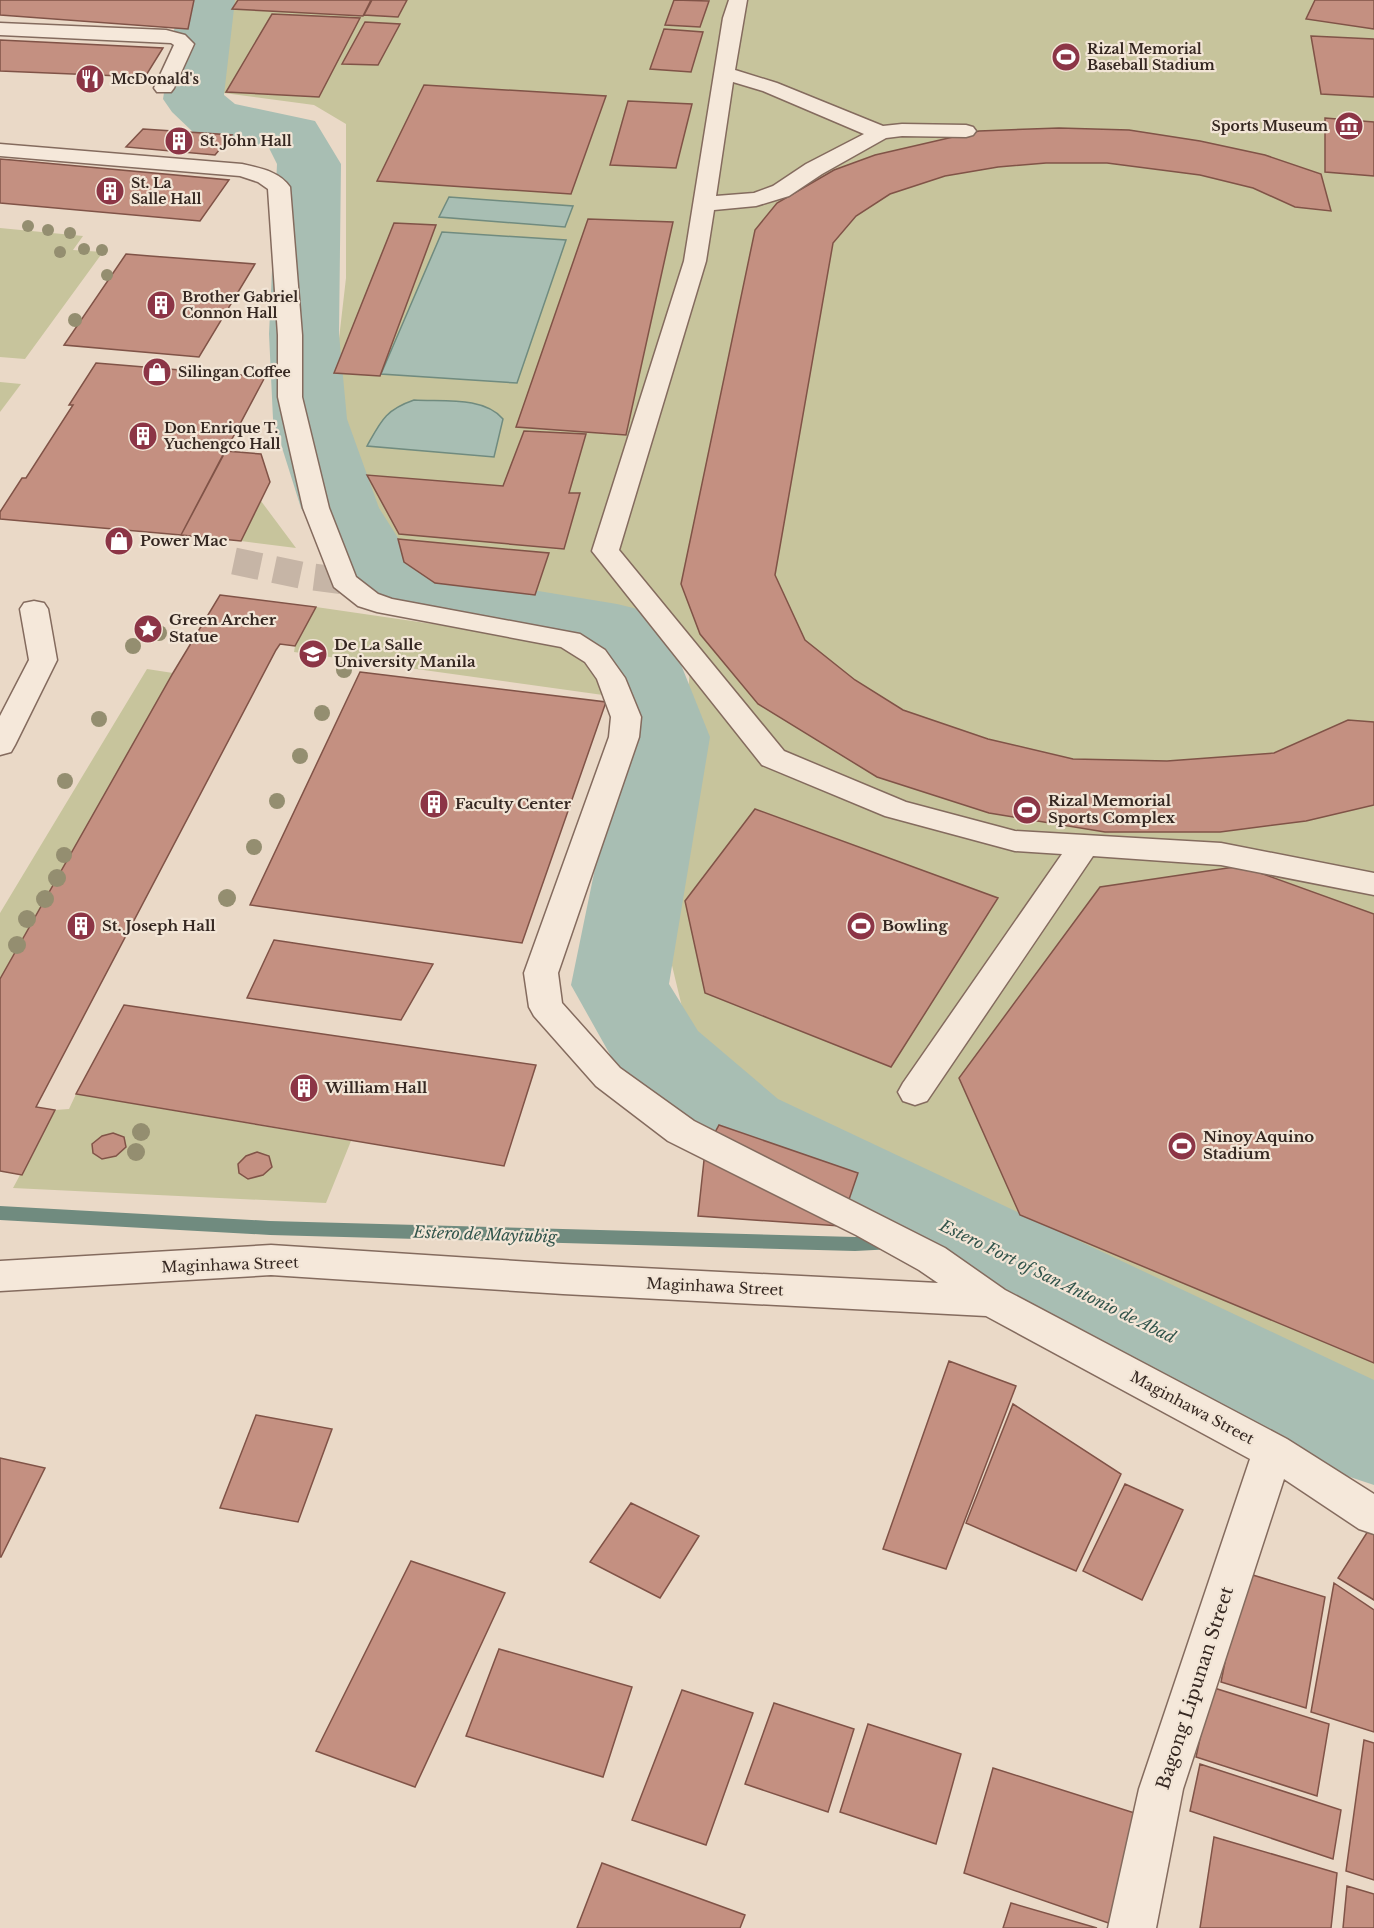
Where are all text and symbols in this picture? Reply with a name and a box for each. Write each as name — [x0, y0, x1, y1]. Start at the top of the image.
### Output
place label: Rizal Memorial Baseball Stadium — [1087, 40, 1215, 74]
sports icon: Rizal Memorial Baseball Stadium — [1050, 41, 1082, 73]
restaurant icon: McDonald's — [74, 63, 106, 95]
place label: McDonald's — [111, 70, 199, 88]
museum icon: Sports Museum — [1333, 110, 1365, 142]
place label: Sports Museum — [1211, 117, 1329, 135]
building icon: St. John Hall — [163, 125, 195, 157]
place label: St. John Hall — [200, 132, 292, 150]
place label: St. La Salle Hall — [131, 174, 201, 208]
building icon: St. La Salle Hall — [94, 175, 126, 207]
place label: Brother Gabriel Connon Hall — [182, 288, 298, 322]
building icon: Brother Gabriel Connon Hall — [145, 289, 177, 321]
shop icon: Silingan Coffee — [141, 356, 173, 388]
place label: Silingan Coffee — [178, 363, 291, 381]
place label: Don Enrique T. Yuchengco Hall — [163, 419, 281, 453]
building icon: Don Enrique T. Yuchengco Hall — [127, 420, 159, 452]
shop icon: Power Mac — [103, 525, 135, 557]
place label: Power Mac — [140, 531, 228, 550]
place label: Green Archer Statue — [169, 610, 277, 646]
place icon: Green Archer Statue — [132, 613, 164, 645]
place label: De La Salle University Manila — [334, 635, 476, 671]
school or university icon: De La Salle University Manila — [297, 638, 329, 670]
building icon: Faculty Center — [418, 788, 450, 820]
place label: Rizal Memorial Sports Complex — [1048, 791, 1176, 827]
place label: Faculty Center — [455, 794, 571, 813]
sports icon: Rizal Memorial Sports Complex — [1011, 794, 1043, 826]
building icon: St. Joseph Hall — [65, 910, 97, 942]
sports icon: Bowling — [845, 910, 877, 942]
place label: St. Joseph Hall — [102, 916, 216, 935]
place label: Bowling — [882, 916, 948, 935]
building icon: William Hall — [288, 1072, 320, 1104]
place label: William Hall — [324, 1078, 428, 1097]
place label: Ninoy Aquino Stadium — [1203, 1127, 1314, 1163]
sports icon: Ninoy Aquino Stadium — [1166, 1130, 1198, 1162]
water label: Estero Fort of San Antonio de Abad — [936, 1215, 1180, 1347]
water label: Estero de Maytubig — [412, 1221, 558, 1247]
street label: Maginhawa Street — [161, 1253, 299, 1276]
street label: Maginhawa Street — [646, 1273, 785, 1300]
street label: Maginhawa Street — [1127, 1367, 1258, 1448]
street label: Bagong Lipunan Street — [1152, 1584, 1238, 1792]

